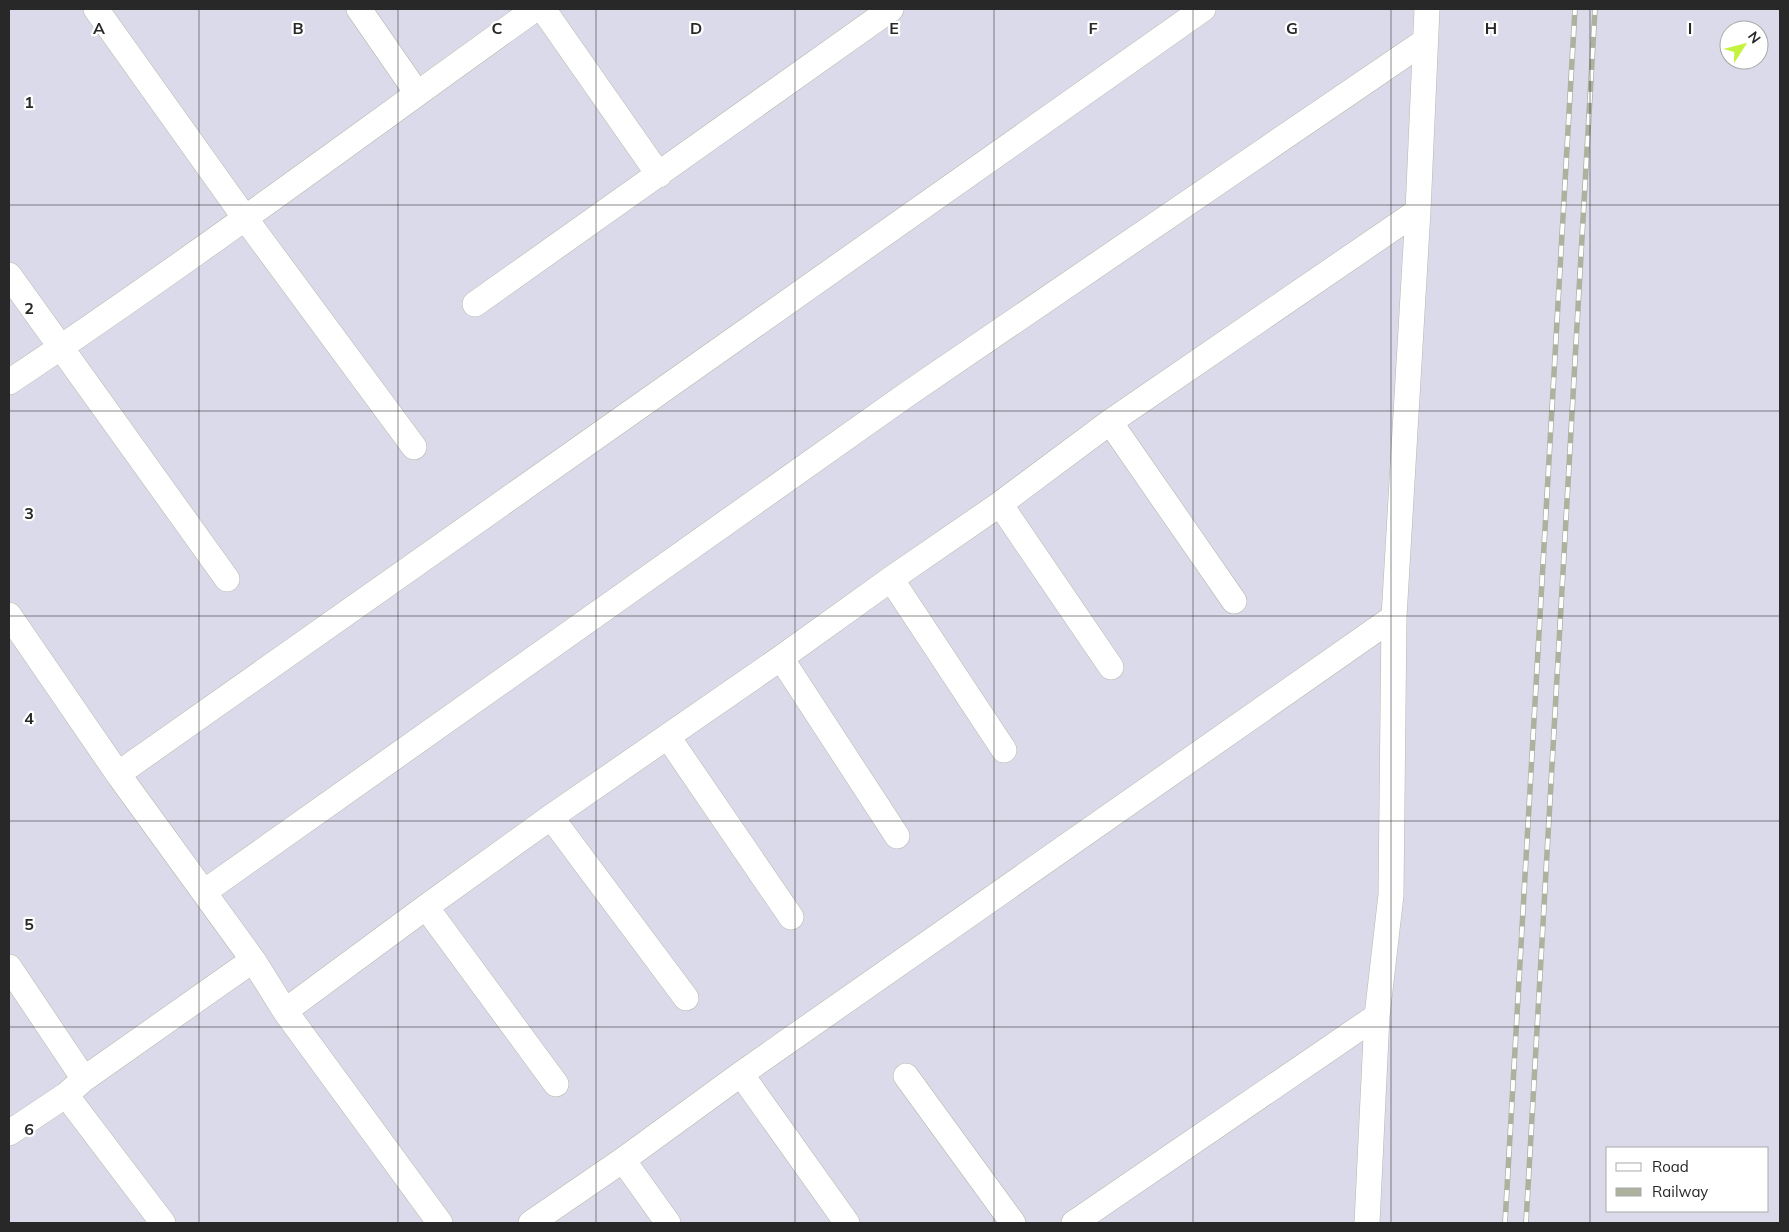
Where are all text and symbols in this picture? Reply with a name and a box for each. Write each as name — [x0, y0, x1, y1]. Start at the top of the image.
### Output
text: A — [93, 18, 105, 38]
text: B — [292, 18, 304, 38]
text: C — [492, 18, 503, 38]
text: D — [690, 18, 702, 38]
text: E — [889, 18, 899, 38]
text: F — [1088, 18, 1098, 38]
text: G — [1286, 18, 1298, 38]
text: H — [1485, 18, 1497, 38]
text: I — [1688, 18, 1692, 38]
north arrow — [1719, 20, 1769, 70]
text: N — [1744, 28, 1765, 47]
text: 1 — [24, 92, 34, 112]
text: 2 — [24, 298, 34, 318]
text: 3 — [24, 503, 34, 523]
text: 4 — [24, 708, 34, 728]
text: 5 — [24, 914, 34, 934]
text: 6 — [24, 1119, 34, 1139]
legend — [1606, 1147, 1769, 1212]
text: Road — [1652, 1157, 1689, 1176]
text: Railway — [1652, 1182, 1708, 1201]

